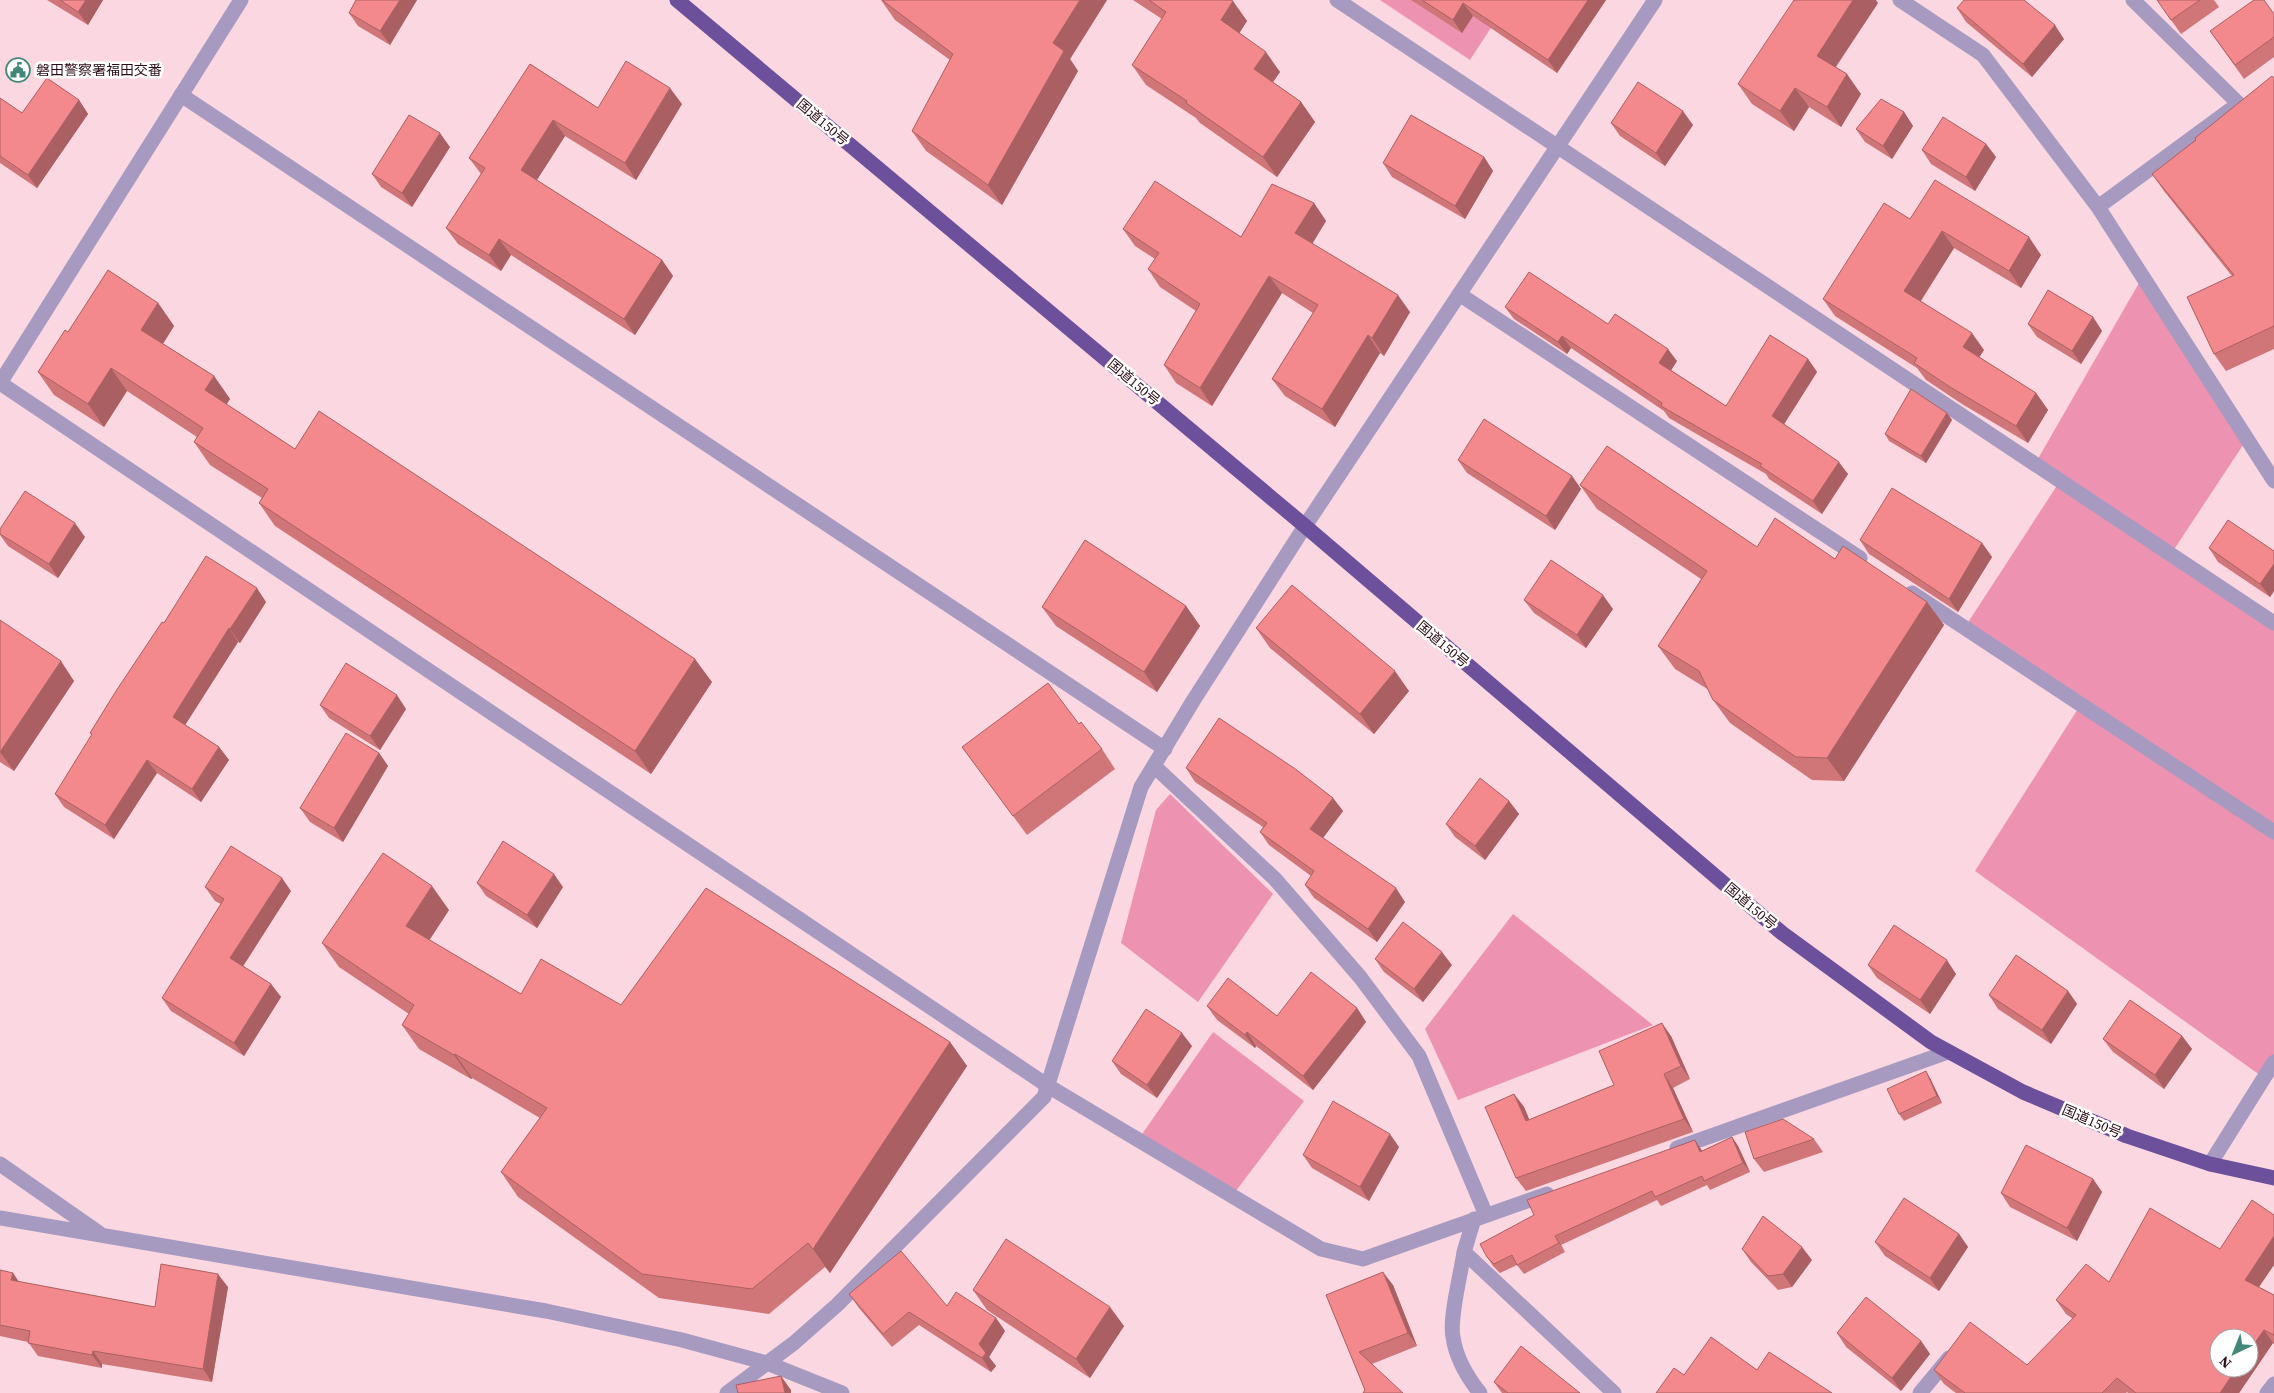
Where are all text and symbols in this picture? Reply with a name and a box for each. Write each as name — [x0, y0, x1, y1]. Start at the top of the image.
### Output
public building icon: 磐田警察署福田交番 — [5, 57, 31, 83]
place label: 磐田警察署福田交番 — [36, 60, 162, 80]
street label: 国道150号 — [792, 94, 854, 150]
street label: 国道150号 — [1103, 354, 1165, 410]
street label: 国道150号 — [1412, 616, 1474, 672]
street label: 国道150号 — [1720, 878, 1782, 934]
street label: 国道150号 — [2059, 1099, 2125, 1143]
north arrow — [2209, 1328, 2259, 1378]
text: N — [2215, 1352, 2236, 1373]

